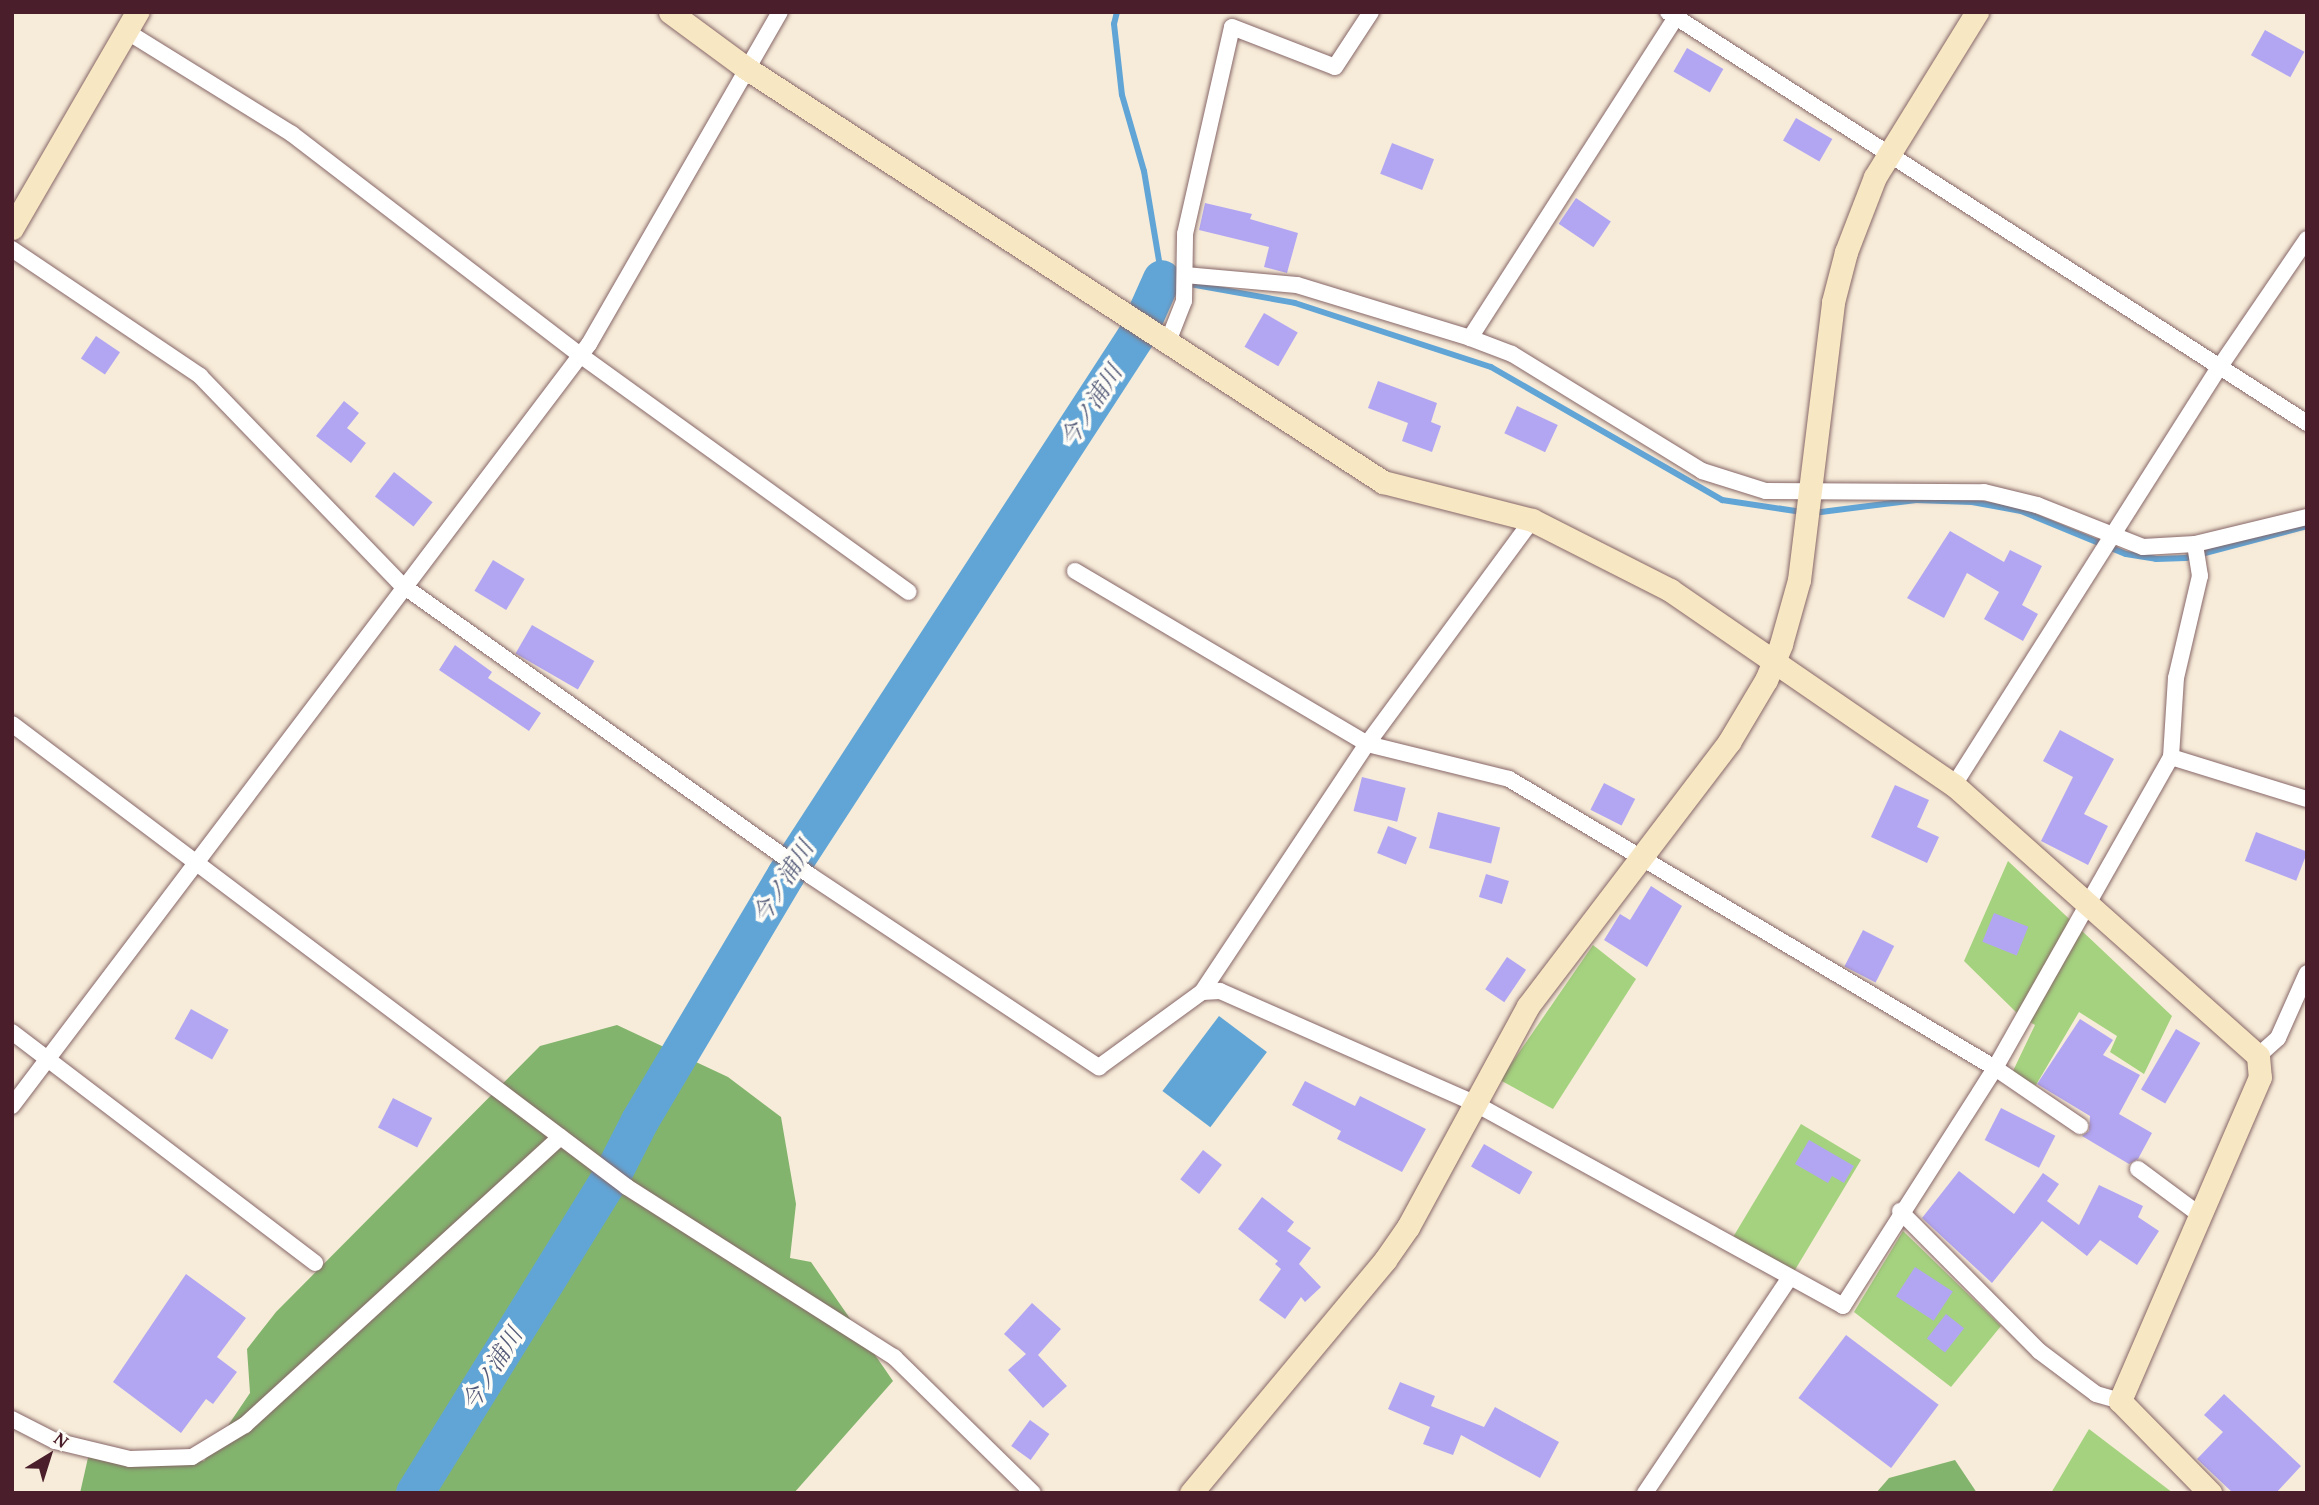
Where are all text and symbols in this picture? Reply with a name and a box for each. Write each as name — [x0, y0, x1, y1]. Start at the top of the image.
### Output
water label: 今ノ浦川 — [1054, 360, 1128, 452]
water label: 今ノ浦川 — [747, 836, 819, 928]
water label: 今ノ浦川 — [456, 1323, 528, 1415]
north arrow — [14, 1421, 84, 1491]
text: N — [48, 1425, 76, 1454]

